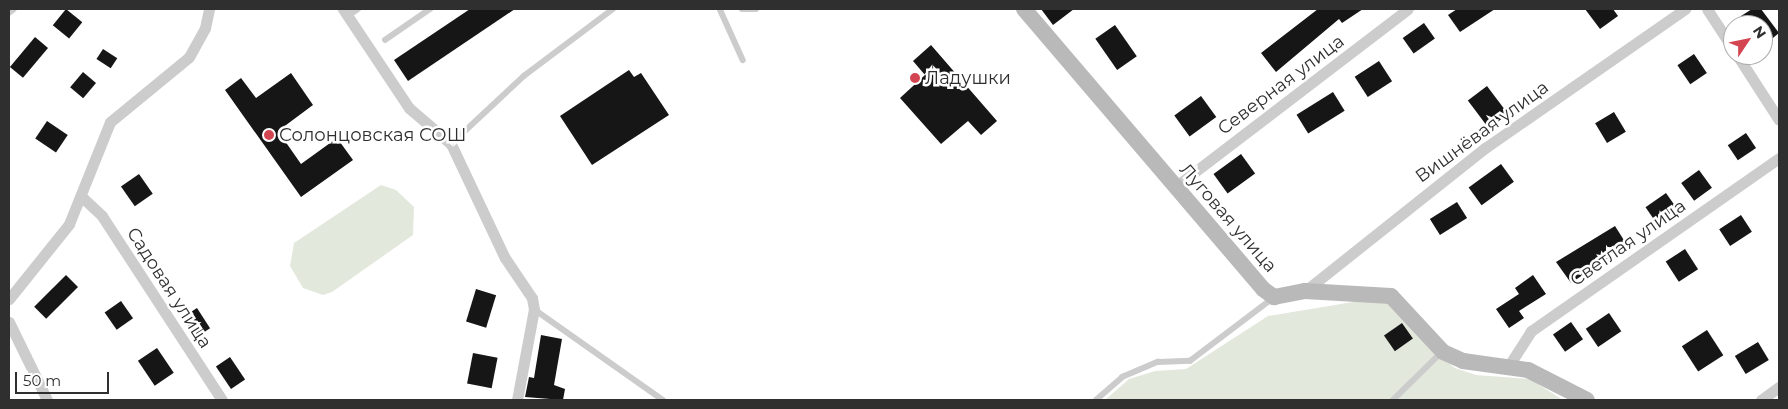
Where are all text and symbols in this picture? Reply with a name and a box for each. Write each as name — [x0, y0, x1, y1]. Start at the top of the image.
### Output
north arrow — [1723, 15, 1773, 65]
text: N — [1749, 22, 1770, 42]
street label: Северная улица — [1214, 30, 1348, 140]
place label: Ладушки — [925, 67, 1011, 89]
marker: Ладушки — [909, 72, 921, 84]
street label: Вишнёвая улица — [1411, 77, 1553, 187]
place label: Солонцовская СОШ — [279, 124, 466, 146]
marker: Солонцовская СОШ — [263, 129, 275, 141]
street label: Луговая улица — [1175, 159, 1281, 277]
street label: Светлая улица — [1566, 195, 1690, 291]
street label: Садовая улица — [122, 224, 216, 352]
scale bar — [18, 362, 111, 394]
text: 50 m — [23, 371, 61, 390]

